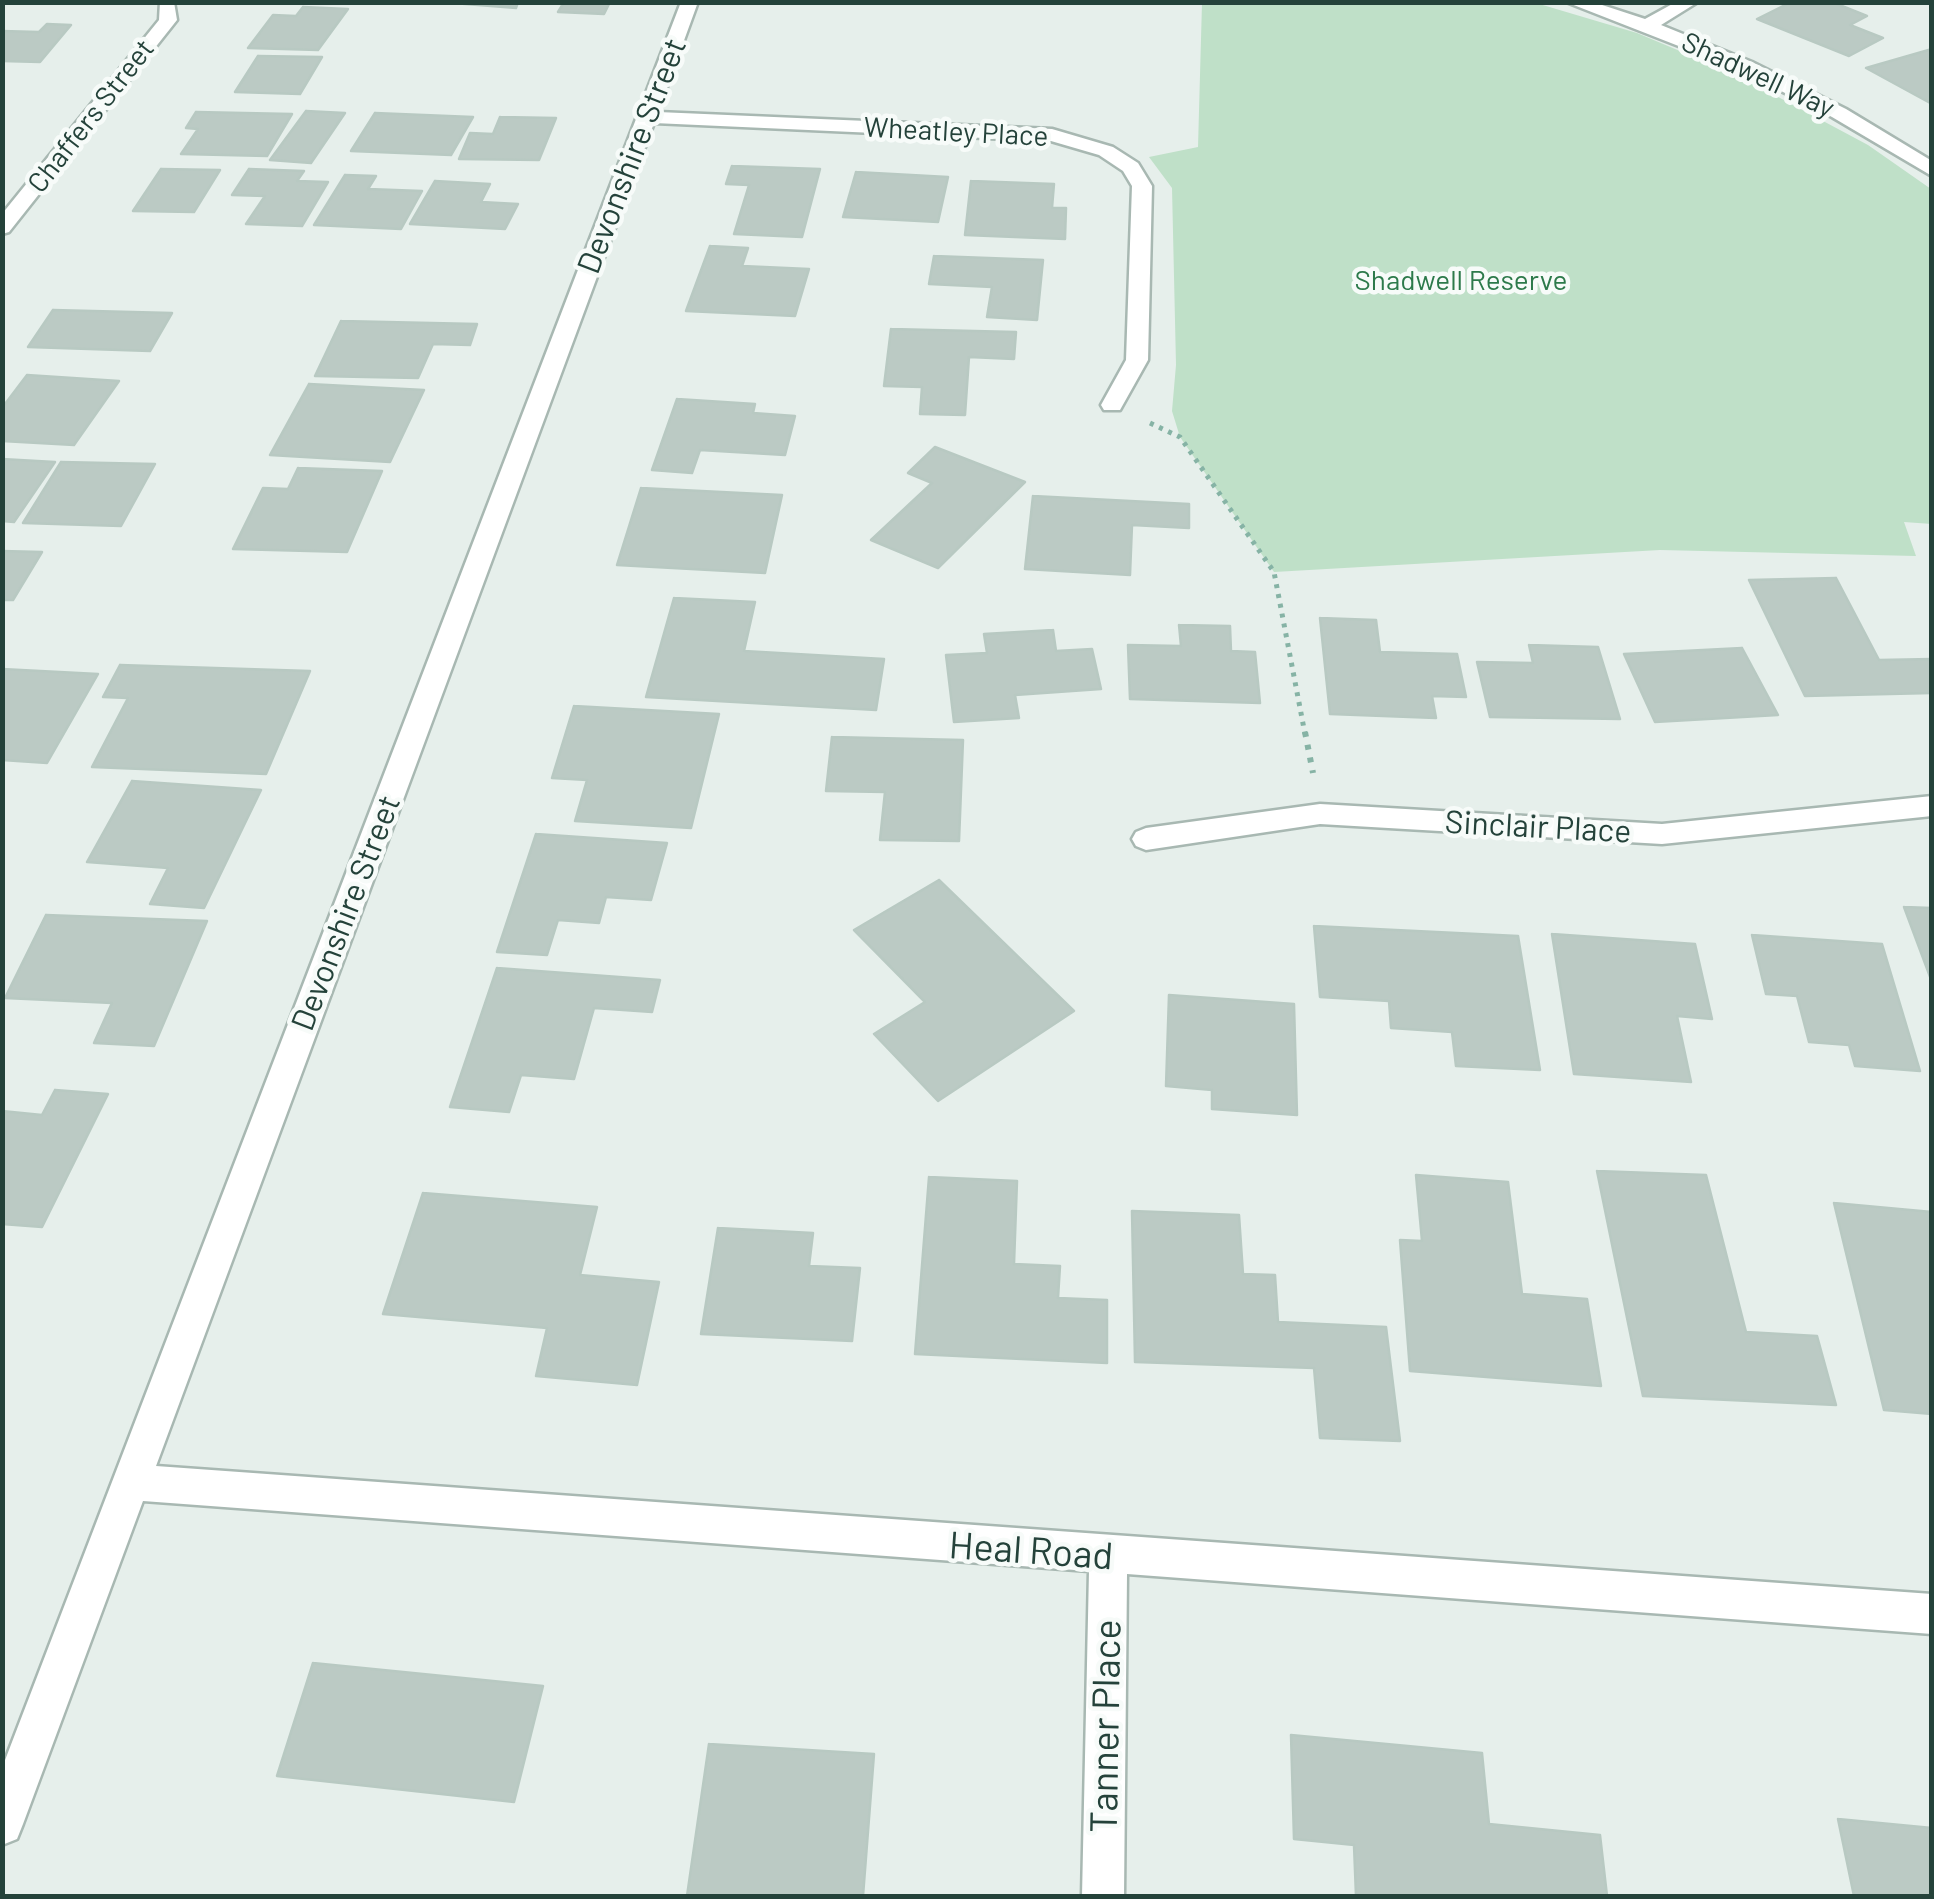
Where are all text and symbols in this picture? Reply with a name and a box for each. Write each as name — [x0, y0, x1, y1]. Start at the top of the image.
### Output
street label: Shadwell Way — [1676, 25, 1840, 125]
street label: Chaffers Street — [21, 33, 161, 199]
street label: Devonshire Street — [569, 33, 695, 279]
street label: Wheatley Place — [863, 110, 1049, 154]
park label: Shadwell Reserve — [1355, 264, 1567, 298]
street label: Devonshire Street — [283, 790, 409, 1036]
street label: Sinclair Place — [1444, 803, 1632, 851]
street label: Heal Road — [947, 1523, 1115, 1579]
street label: Tanner Place — [1081, 1619, 1131, 1833]

